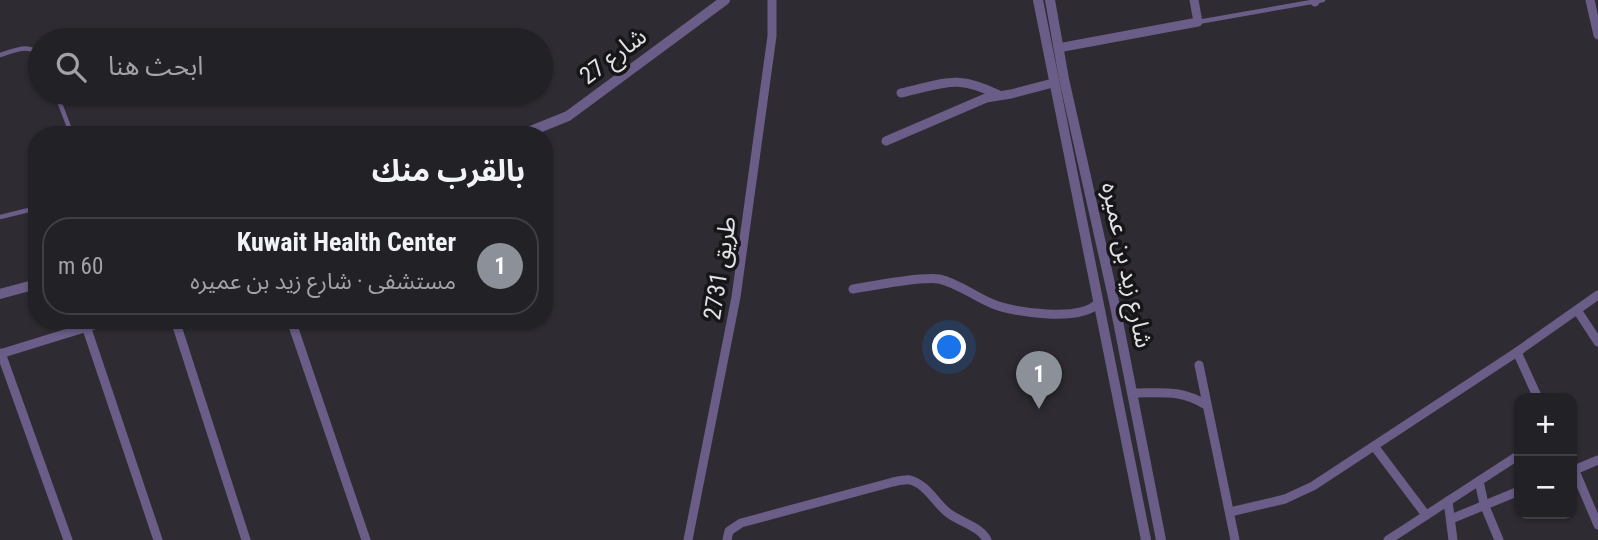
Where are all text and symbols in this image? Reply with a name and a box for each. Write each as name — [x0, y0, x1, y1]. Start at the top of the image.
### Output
street label: شارع 27 — [574, 22, 654, 92]
search box — [28, 28, 553, 105]
icon: search — [52, 48, 90, 86]
text: ابحث هنا — [108, 51, 204, 81]
text: بالقرب منك — [372, 153, 525, 188]
street label: شارع زيد بن عميره — [1093, 180, 1158, 351]
street label: طريق 2731 — [698, 214, 743, 322]
text: Kuwait Health Center — [237, 227, 456, 257]
text: 60 m — [58, 253, 103, 280]
text: 1 — [494, 253, 506, 280]
text: مستشفى · شارع زيد بن عميره — [190, 268, 456, 295]
your location — [932, 330, 966, 364]
pin: 1 — [1016, 351, 1062, 409]
map controls — [1514, 393, 1577, 519]
button: + — [1514, 393, 1577, 456]
button: − — [1514, 456, 1577, 519]

